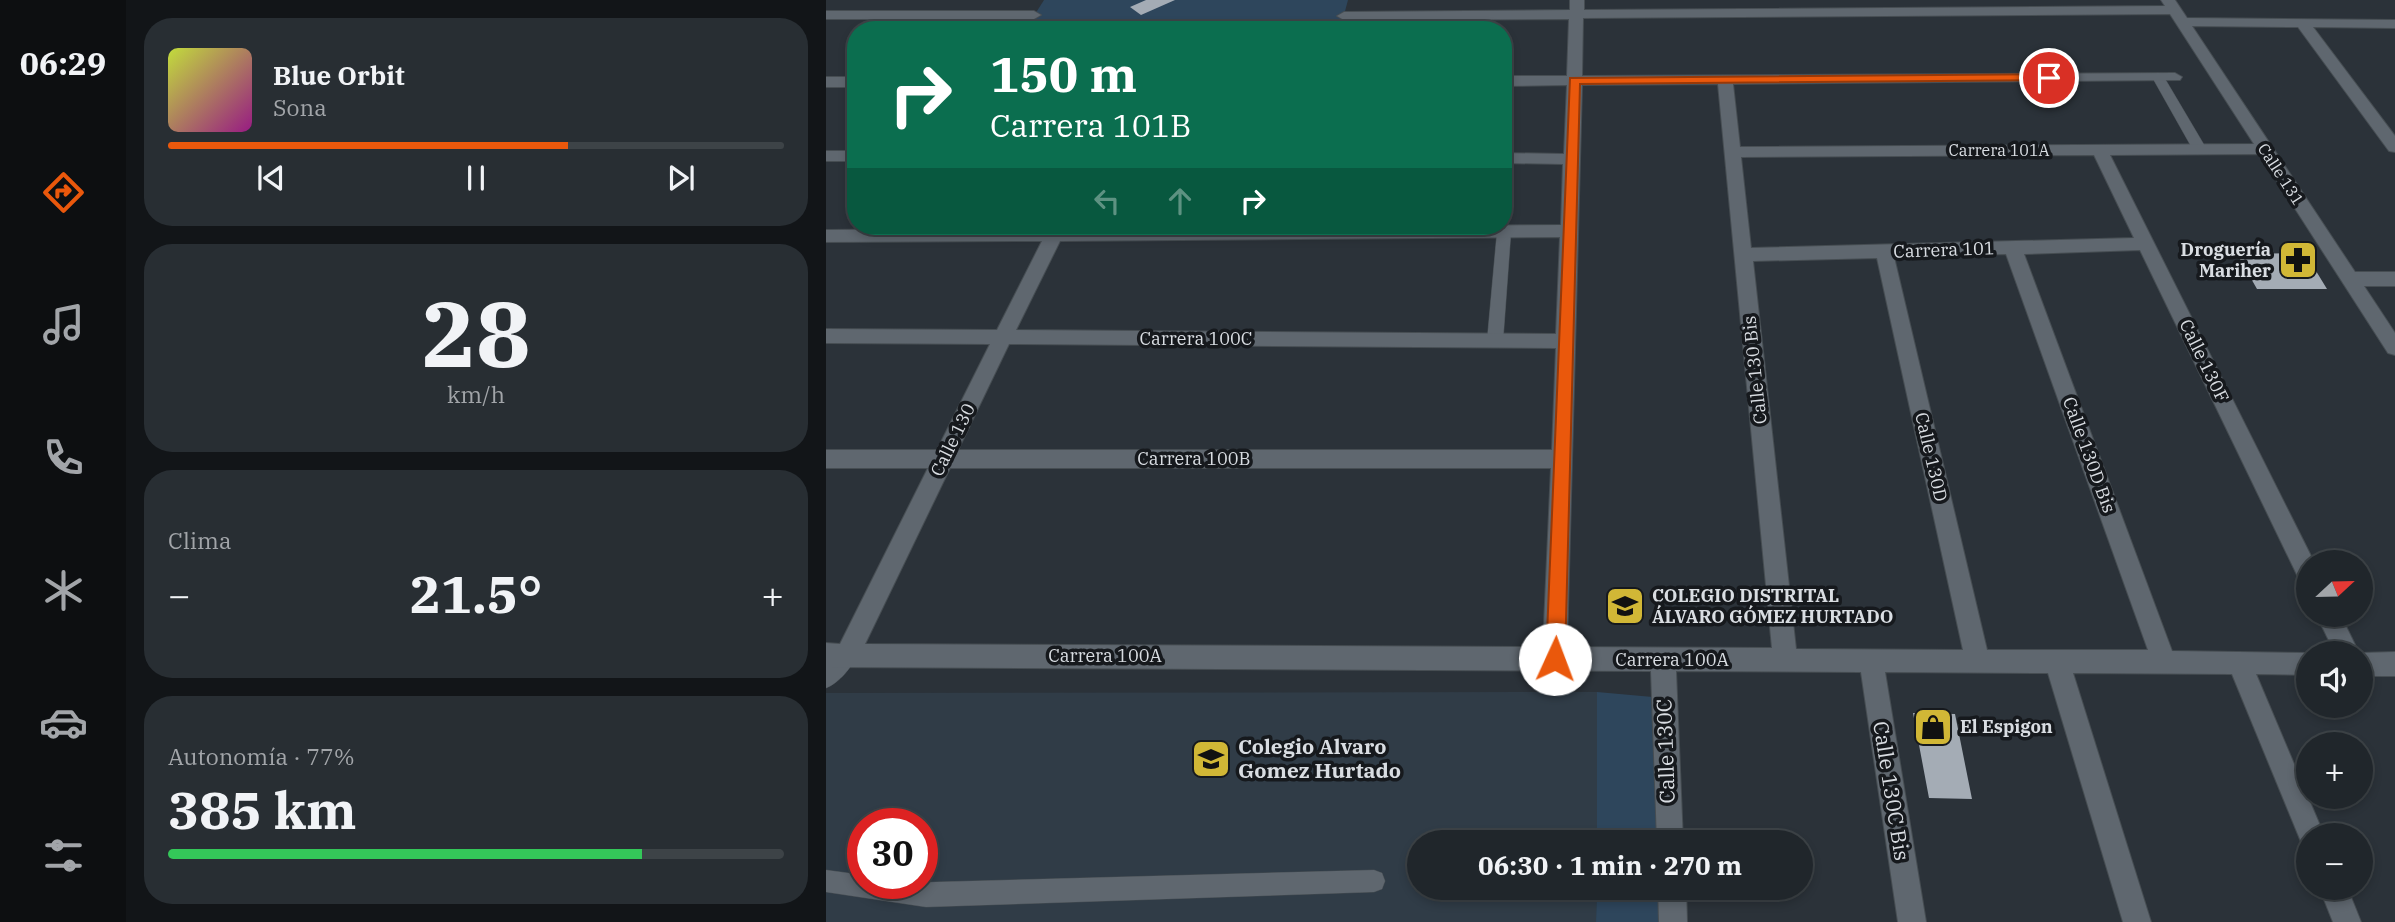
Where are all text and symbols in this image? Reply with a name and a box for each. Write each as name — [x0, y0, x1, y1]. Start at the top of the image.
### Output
text: 06:29 — [20, 42, 106, 84]
text: 150 m — [990, 42, 1137, 105]
pin — [2019, 48, 2079, 108]
icon: right — [875, 49, 966, 140]
text: Blue Orbit — [273, 58, 405, 92]
icon: arrive — [2030, 59, 2068, 97]
text: Sona — [273, 92, 327, 122]
text: Carrera 101B — [990, 104, 1192, 146]
street label: Calle 131 — [2254, 139, 2308, 209]
street label: Carrera 101A — [1948, 140, 2050, 160]
icon: previous — [252, 159, 290, 197]
icon: pause — [457, 159, 495, 197]
icon: next — [662, 159, 700, 197]
icon: directions — [39, 168, 88, 217]
icon: left — [1088, 182, 1126, 220]
icon: ahead — [1161, 182, 1199, 220]
icon: right — [1234, 182, 1272, 220]
street label: Carrera 101 — [1893, 236, 1995, 263]
place label: Droguería Mariher — [2181, 238, 2271, 282]
pharmacy icon: Droguería Mariher — [2277, 239, 2319, 281]
text: 28 — [421, 274, 531, 392]
icon: music — [39, 300, 88, 349]
street label: Calle 130 Bis — [1737, 315, 1772, 425]
street label: Calle 130F — [2174, 315, 2234, 406]
street label: Carrera 100C — [1140, 327, 1253, 350]
text: km/h — [447, 379, 505, 409]
street label: Calle 130D Bis — [2058, 394, 2121, 516]
street label: Calle 130 — [925, 400, 980, 480]
street label: Calle 130D — [1910, 410, 1953, 504]
icon: phone — [39, 433, 88, 482]
street label: Carrera 100B — [1137, 447, 1251, 470]
text: Clima — [168, 525, 232, 555]
north arrow — [2296, 550, 2373, 626]
map controls — [2296, 550, 2373, 900]
text: 21.5° — [410, 560, 542, 627]
icon: climate — [39, 566, 88, 615]
text: − — [168, 570, 191, 619]
text: + — [761, 570, 784, 619]
place label: COLEGIO DISTRITAL ÁLVARO GÓMEZ HURTADO — [1652, 584, 1893, 628]
school or university icon: COLEGIO DISTRITAL ÁLVARO GÓMEZ HURTADO — [1604, 585, 1646, 627]
position arrow — [1518, 622, 1592, 696]
button: sound — [2296, 641, 2373, 718]
street label: Carrera 100A — [1048, 644, 1162, 667]
street label: Carrera 100A — [1615, 648, 1729, 671]
icon: car — [39, 698, 88, 747]
street label: Calle 130C — [1649, 698, 1681, 804]
shop icon: El Espigon — [1912, 706, 1954, 748]
place label: El Espigon — [1960, 715, 2053, 738]
street label: Calle 130C Bis — [1867, 719, 1917, 863]
place label: Colegio Alvaro Gomez Hurtado — [1238, 732, 1401, 784]
button: + — [2296, 732, 2373, 809]
school or university icon: Colegio Alvaro Gomez Hurtado — [1190, 738, 1232, 780]
text: Autonomía · 77% — [168, 741, 355, 771]
text: 385 km — [168, 776, 357, 843]
speed limit sign: 30 — [847, 808, 938, 899]
button: − — [2296, 823, 2373, 900]
icon: filters — [39, 831, 88, 880]
text: 06:30 · 1 min · 270 m — [1478, 848, 1742, 882]

